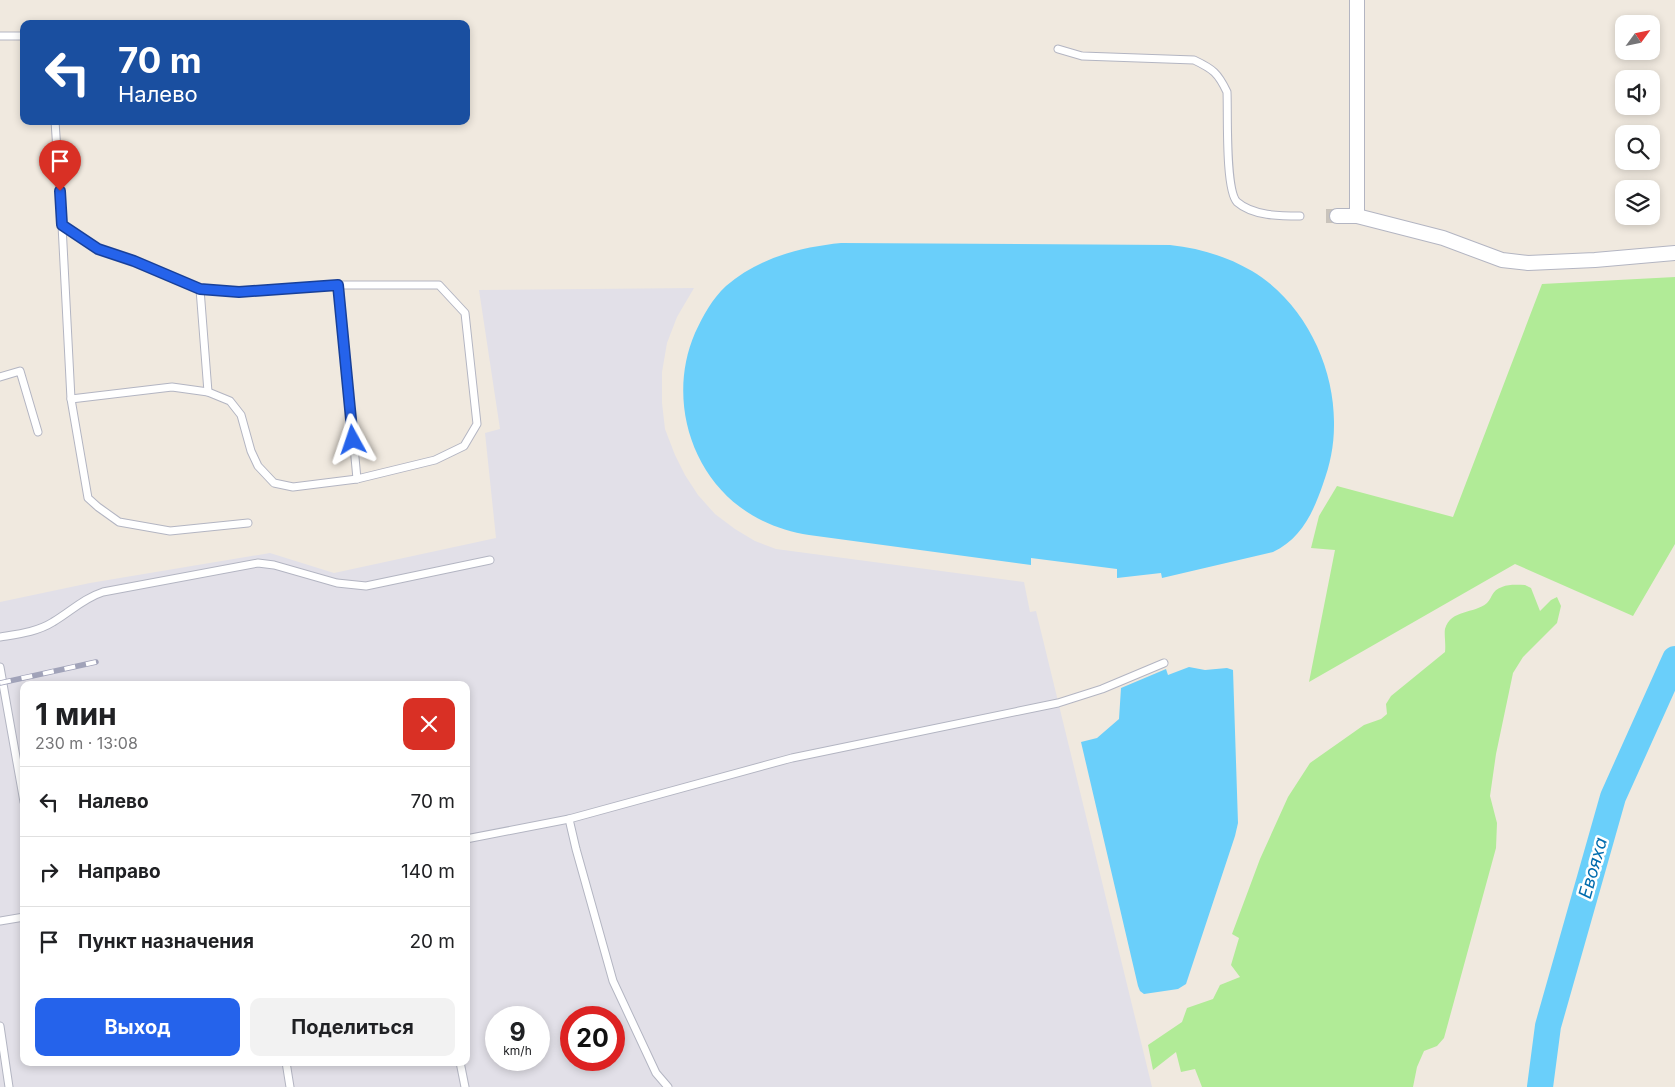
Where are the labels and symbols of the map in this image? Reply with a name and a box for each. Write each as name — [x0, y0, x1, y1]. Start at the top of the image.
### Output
north arrow — [1615, 15, 1660, 60]
pin — [39, 140, 81, 191]
position arrow — [326, 413, 378, 465]
water label: Евояха — [1574, 835, 1611, 901]
speed limit sign: 20 — [560, 1006, 625, 1071]

